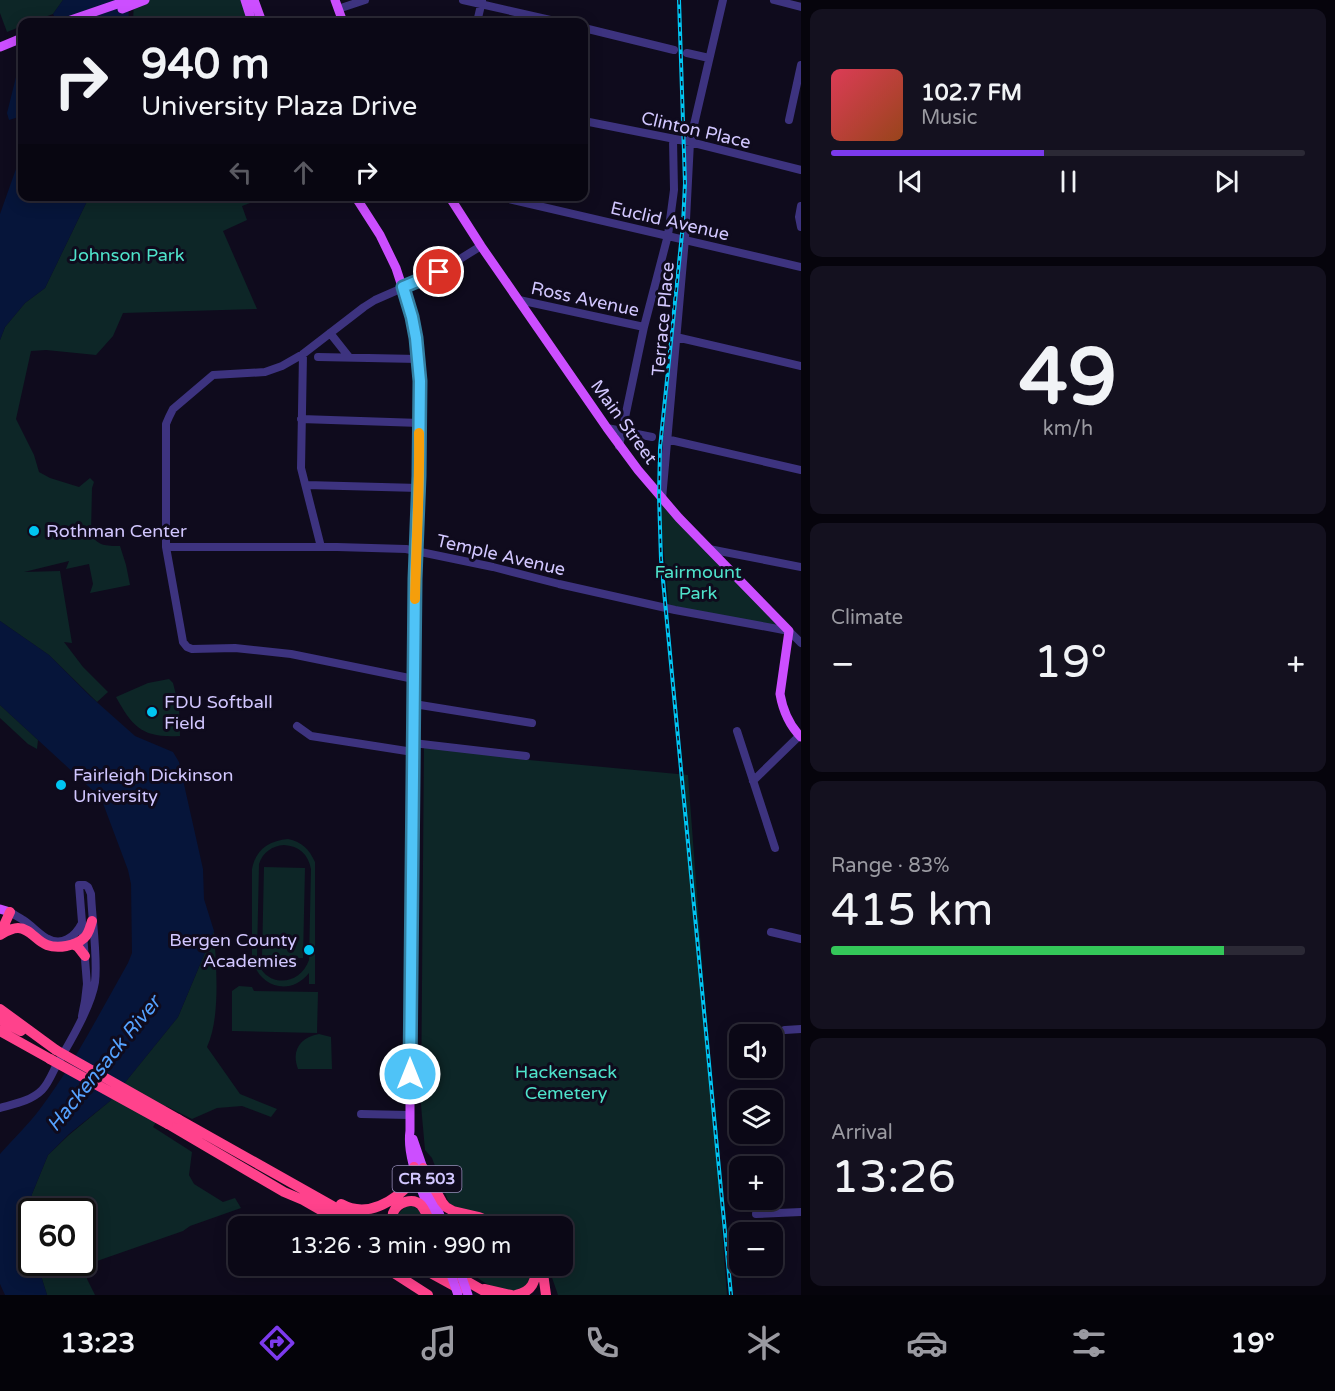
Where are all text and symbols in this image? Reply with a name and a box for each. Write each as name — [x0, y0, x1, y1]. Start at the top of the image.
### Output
text: 940 m — [141, 39, 270, 90]
icon: right — [42, 42, 120, 120]
text: 102.7 FM — [921, 80, 1022, 106]
text: University Plaza Drive — [141, 90, 417, 123]
text: Music — [921, 106, 977, 130]
street label: Clinton Place — [639, 107, 753, 153]
icon: left — [224, 156, 257, 189]
icon: ahead — [287, 156, 320, 189]
icon: right — [350, 156, 383, 189]
icon: previous — [894, 165, 927, 198]
icon: pause — [1052, 165, 1085, 198]
icon: next — [1210, 165, 1243, 198]
street label: Euclid Avenue — [608, 197, 732, 245]
park label: Johnson Park — [70, 244, 185, 266]
pin — [413, 246, 464, 297]
icon: arrive — [422, 255, 455, 288]
street label: Terrace Place — [647, 261, 679, 377]
street label: Ross Avenue — [529, 277, 641, 321]
text: 49 — [1019, 331, 1117, 425]
street label: Main Street — [586, 375, 662, 469]
text: km/h — [1043, 417, 1093, 441]
place label: Rothman Center — [46, 520, 187, 542]
marker: Rothman Center — [27, 524, 41, 538]
street label: Temple Avenue — [434, 529, 568, 581]
park label: Fairmount Park — [654, 561, 742, 604]
text: Climate — [831, 606, 903, 630]
text: 19° — [1034, 636, 1107, 690]
text: − — [831, 645, 855, 684]
text: + — [1286, 645, 1305, 684]
place label: FDU Softball Field — [164, 691, 273, 734]
marker: FDU Softball Field — [145, 705, 159, 719]
place label: Fairleigh Dickinson University — [73, 764, 233, 807]
marker: Fairleigh Dickinson University — [54, 778, 68, 792]
text: Range · 83% — [831, 854, 950, 878]
text: 415 km — [831, 884, 993, 938]
place label: Bergen County Academies — [169, 929, 297, 972]
marker: Bergen County Academies — [302, 943, 316, 957]
water label: Hackensack River — [42, 990, 167, 1137]
map controls — [729, 1024, 783, 1276]
button: sound — [729, 1024, 783, 1078]
position arrow — [378, 1042, 442, 1106]
park label: Hackensack Cemetery — [515, 1061, 617, 1104]
button: layers — [729, 1090, 783, 1144]
text: Arrival — [831, 1121, 893, 1145]
text: 13:26 — [831, 1151, 956, 1205]
button: + — [729, 1156, 783, 1210]
road number: CR 503 — [392, 1166, 462, 1192]
speed limit sign: 60 — [18, 1198, 96, 1276]
button: − — [729, 1222, 783, 1276]
text: 13:26 · 3 min · 990 m — [290, 1233, 511, 1259]
icon: directions — [256, 1322, 298, 1364]
icon: music — [418, 1322, 460, 1364]
icon: phone — [581, 1322, 623, 1364]
icon: climate — [743, 1322, 785, 1364]
icon: car — [906, 1322, 948, 1364]
icon: filters — [1068, 1322, 1110, 1364]
text: 13:23 — [60, 1327, 135, 1360]
text: 19° — [1231, 1327, 1275, 1360]

